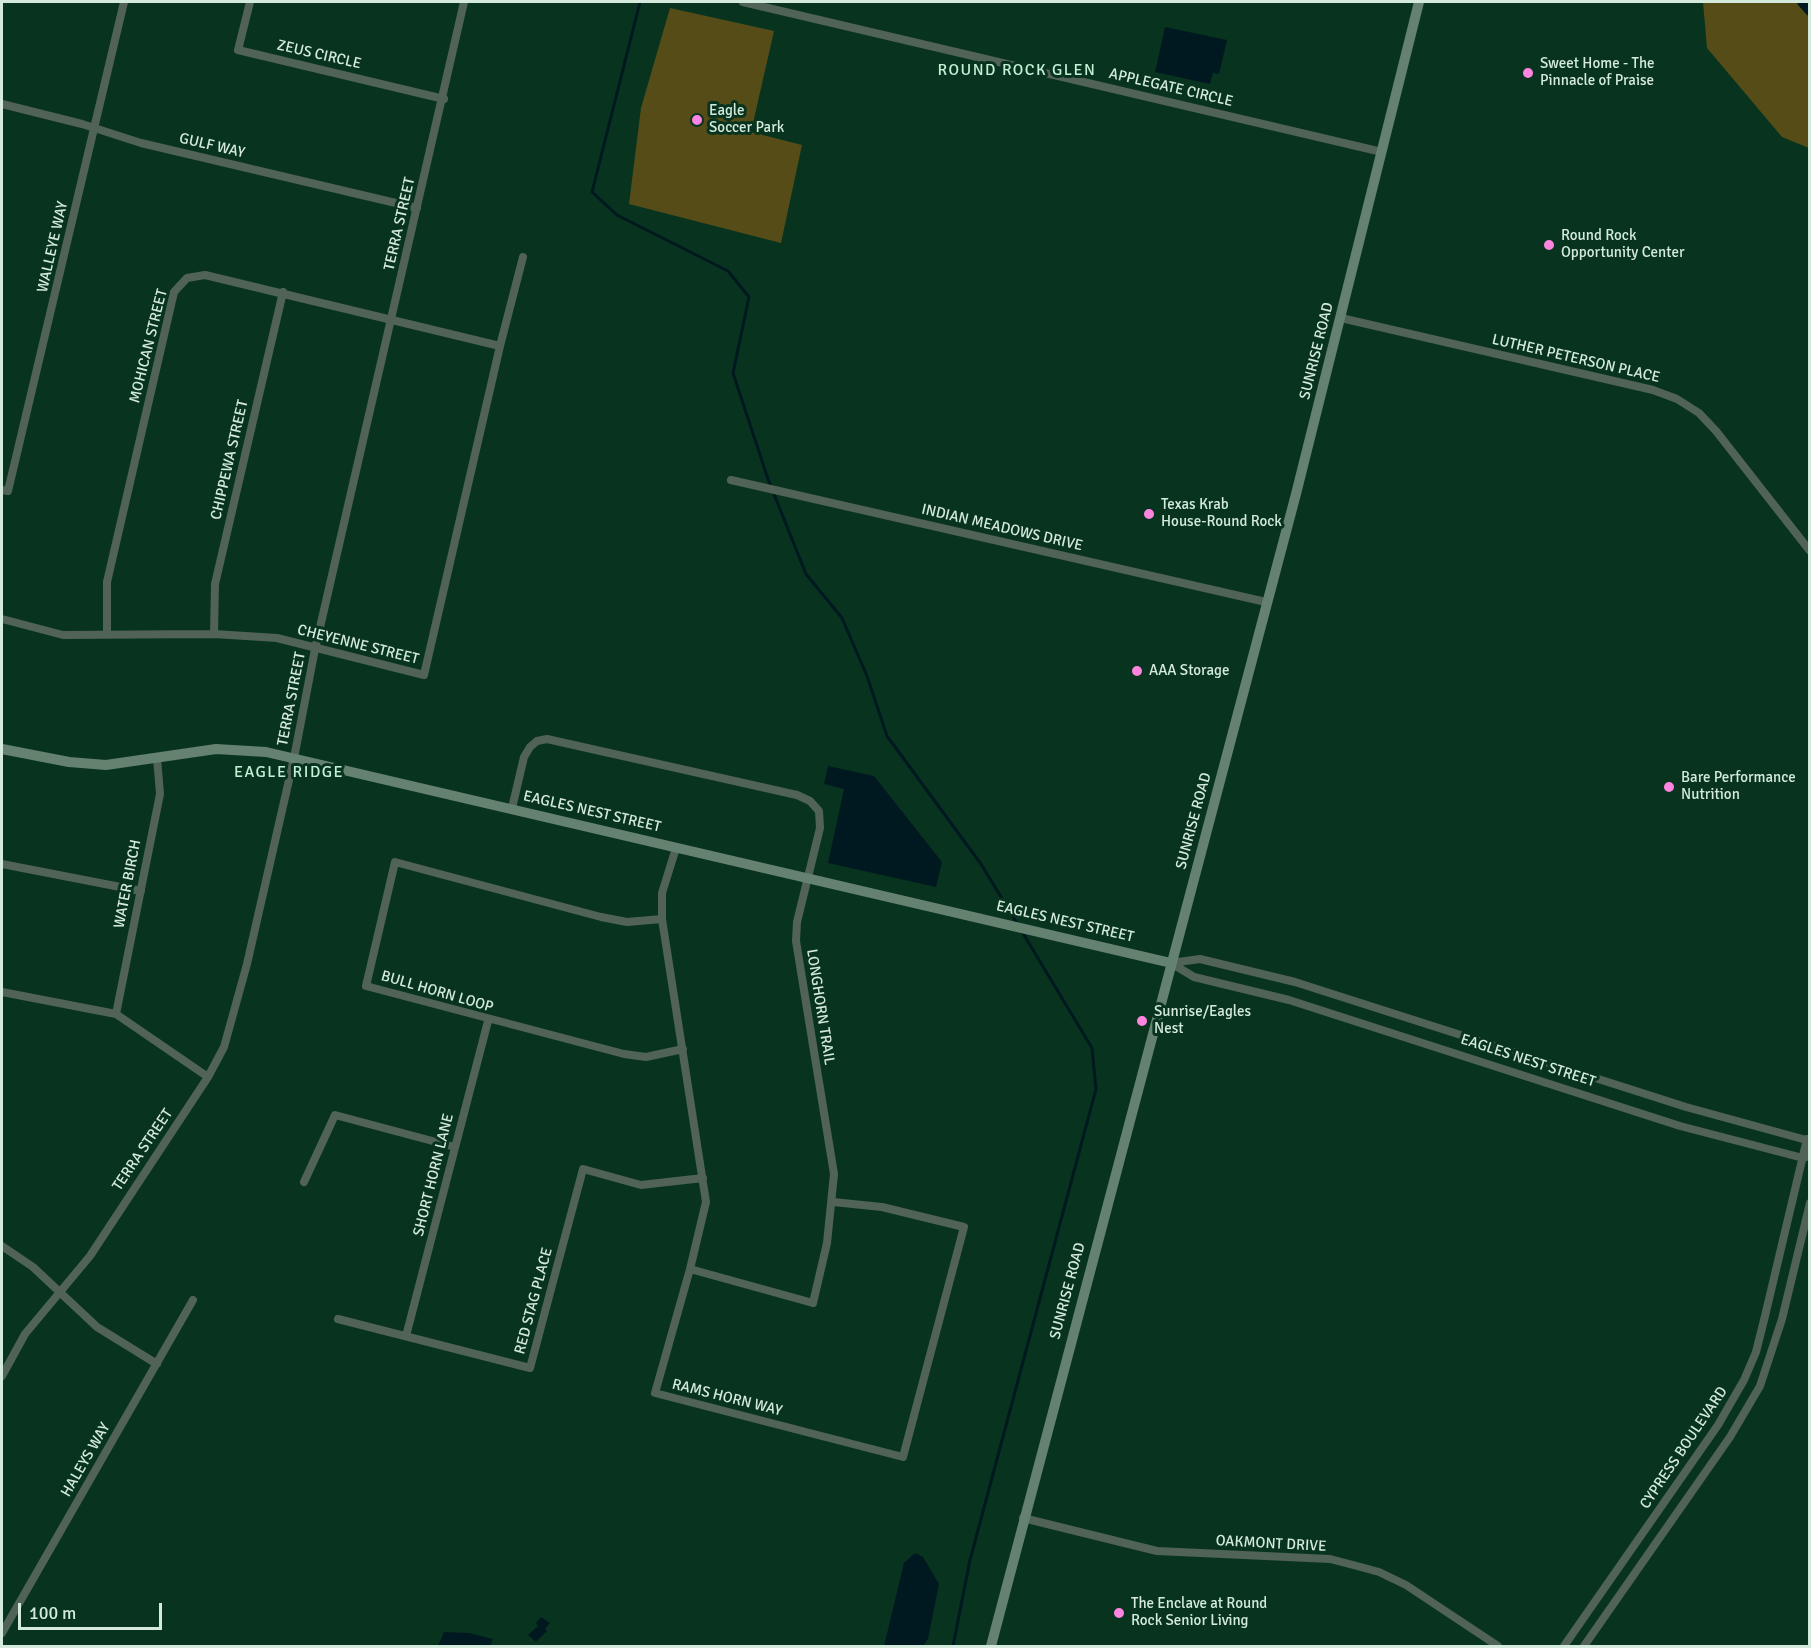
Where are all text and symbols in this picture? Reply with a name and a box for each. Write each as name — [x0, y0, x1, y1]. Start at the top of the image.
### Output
street label: ZEUS CIRCLE — [275, 37, 363, 73]
place label: Sweet Home - The Pinnacle of Praise — [1540, 55, 1655, 90]
district label: ROUND ROCK GLEN — [938, 61, 1096, 81]
street label: APPLEGATE CIRCLE — [1107, 65, 1235, 111]
marker: Sweet Home - The Pinnacle of Praise — [1521, 66, 1535, 80]
place label: Eagle Soccer Park — [709, 102, 784, 137]
marker: Eagle Soccer Park — [690, 113, 704, 127]
street label: GULF WAY — [177, 130, 247, 162]
street label: TERRA STREET — [381, 176, 419, 272]
street label: WALLEYE WAY — [34, 200, 72, 294]
place label: Round Rock Opportunity Center — [1561, 227, 1684, 262]
marker: Round Rock Opportunity Center — [1542, 238, 1556, 252]
street label: MOHICAN STREET — [126, 287, 172, 405]
street label: SUNRISE ROAD — [1296, 301, 1338, 401]
street label: LUTHER PETERSON PLACE — [1490, 331, 1662, 387]
street label: CHIPPEWA STREET — [207, 398, 253, 522]
place label: Texas Krab House-Round Rock — [1161, 496, 1282, 531]
street label: INDIAN MEADOWS DRIVE — [920, 501, 1084, 555]
marker: Texas Krab House-Round Rock — [1142, 507, 1156, 521]
street label: CHEYENNE STREET — [295, 621, 421, 669]
street label: TERRA STREET — [274, 651, 310, 747]
place label: AAA Storage — [1149, 662, 1229, 680]
marker: AAA Storage — [1130, 664, 1144, 678]
district label: EAGLE RIDGE — [234, 763, 344, 783]
place label: Bare Performance Nutrition — [1681, 769, 1796, 804]
street label: SUNRISE ROAD — [1172, 771, 1216, 871]
marker: Bare Performance Nutrition — [1662, 780, 1676, 794]
street label: EAGLES NEST STREET — [521, 787, 663, 837]
street label: WATER BIRCH — [111, 838, 145, 930]
street label: EAGLES NEST STREET — [994, 897, 1136, 947]
street label: LONGHORN TRAIL — [802, 948, 838, 1066]
street label: BULL HORN LOOP — [379, 967, 495, 1017]
place label: Sunrise/Eagles Nest — [1154, 1003, 1251, 1038]
marker: Sunrise/Eagles Nest — [1135, 1014, 1149, 1028]
street label: EAGLES NEST STREET — [1458, 1031, 1598, 1091]
street label: TERRA STREET — [109, 1106, 177, 1194]
street label: SHORT HORN LANE — [410, 1112, 458, 1238]
street label: SUNRISE ROAD — [1046, 1241, 1090, 1341]
street label: RED STAG PLACE — [511, 1246, 557, 1356]
street label: RAMS HORN WAY — [670, 1376, 784, 1420]
street label: CYPRESS BOULEVARD — [1636, 1384, 1732, 1512]
street label: HALEYS WAY — [58, 1420, 114, 1500]
street label: OAKMONT DRIVE — [1215, 1532, 1327, 1556]
scale bar — [21, 1591, 165, 1629]
place label: The Enclave at Round Rock Senior Living — [1131, 1595, 1267, 1630]
text: 100 m — [29, 1602, 76, 1624]
marker: The Enclave at Round Rock Senior Living — [1112, 1606, 1126, 1620]

